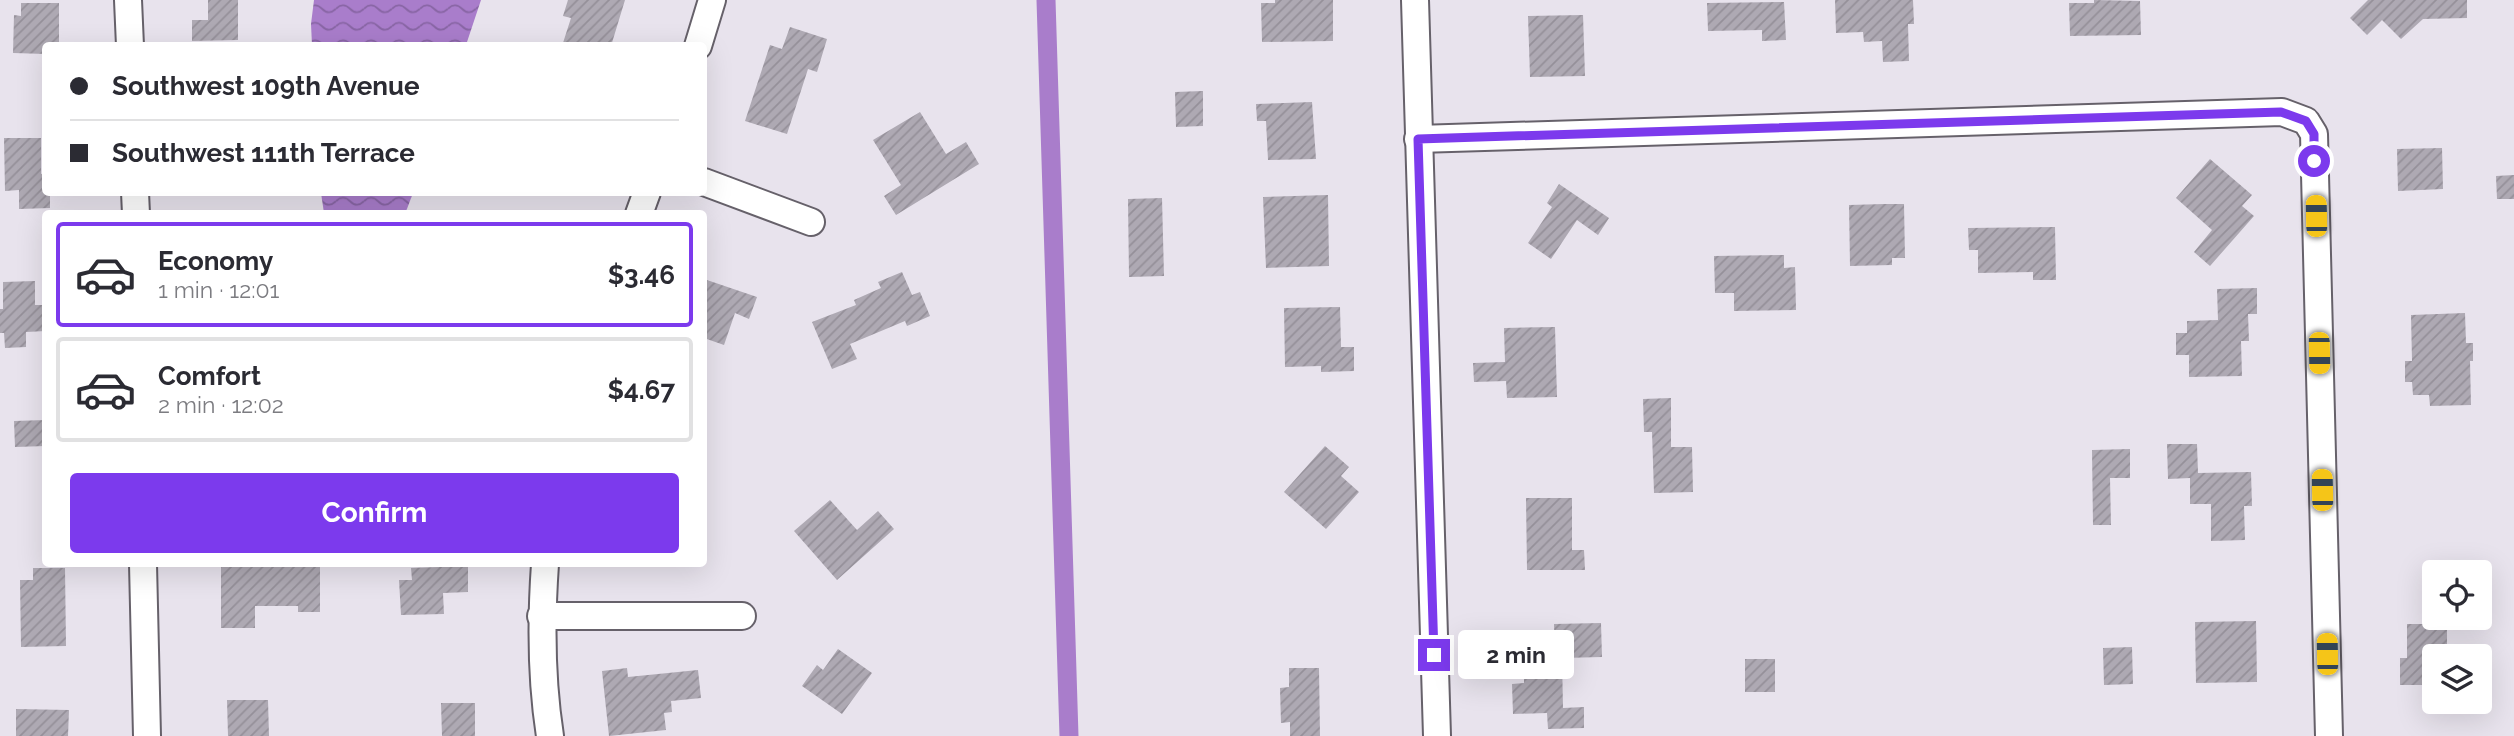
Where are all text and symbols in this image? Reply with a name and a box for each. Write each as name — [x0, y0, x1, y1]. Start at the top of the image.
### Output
text: Southwest 109th Avenue — [112, 71, 420, 101]
text: Southwest 111th Terrace — [112, 138, 415, 168]
route start — [2298, 145, 2330, 177]
car — [2306, 195, 2327, 237]
icon: car — [74, 243, 137, 306]
text: Economy — [158, 246, 273, 276]
text: $3.46 — [608, 260, 675, 290]
text: 1 min · 12:01 — [158, 276, 279, 303]
car — [2309, 332, 2330, 374]
icon: car — [74, 358, 137, 421]
text: Comfort — [158, 361, 261, 391]
text: $4.67 — [607, 375, 675, 405]
text: 2 min · 12:02 — [158, 391, 284, 418]
car — [2312, 469, 2333, 511]
button: Confirm — [70, 473, 679, 553]
map controls — [2422, 560, 2492, 714]
button: locate — [2422, 560, 2492, 630]
callout: 2 min — [1458, 630, 1574, 680]
car — [2317, 633, 2338, 675]
route end — [1418, 639, 1450, 671]
text: 2 min — [1486, 641, 1546, 668]
button: layers — [2422, 644, 2492, 714]

